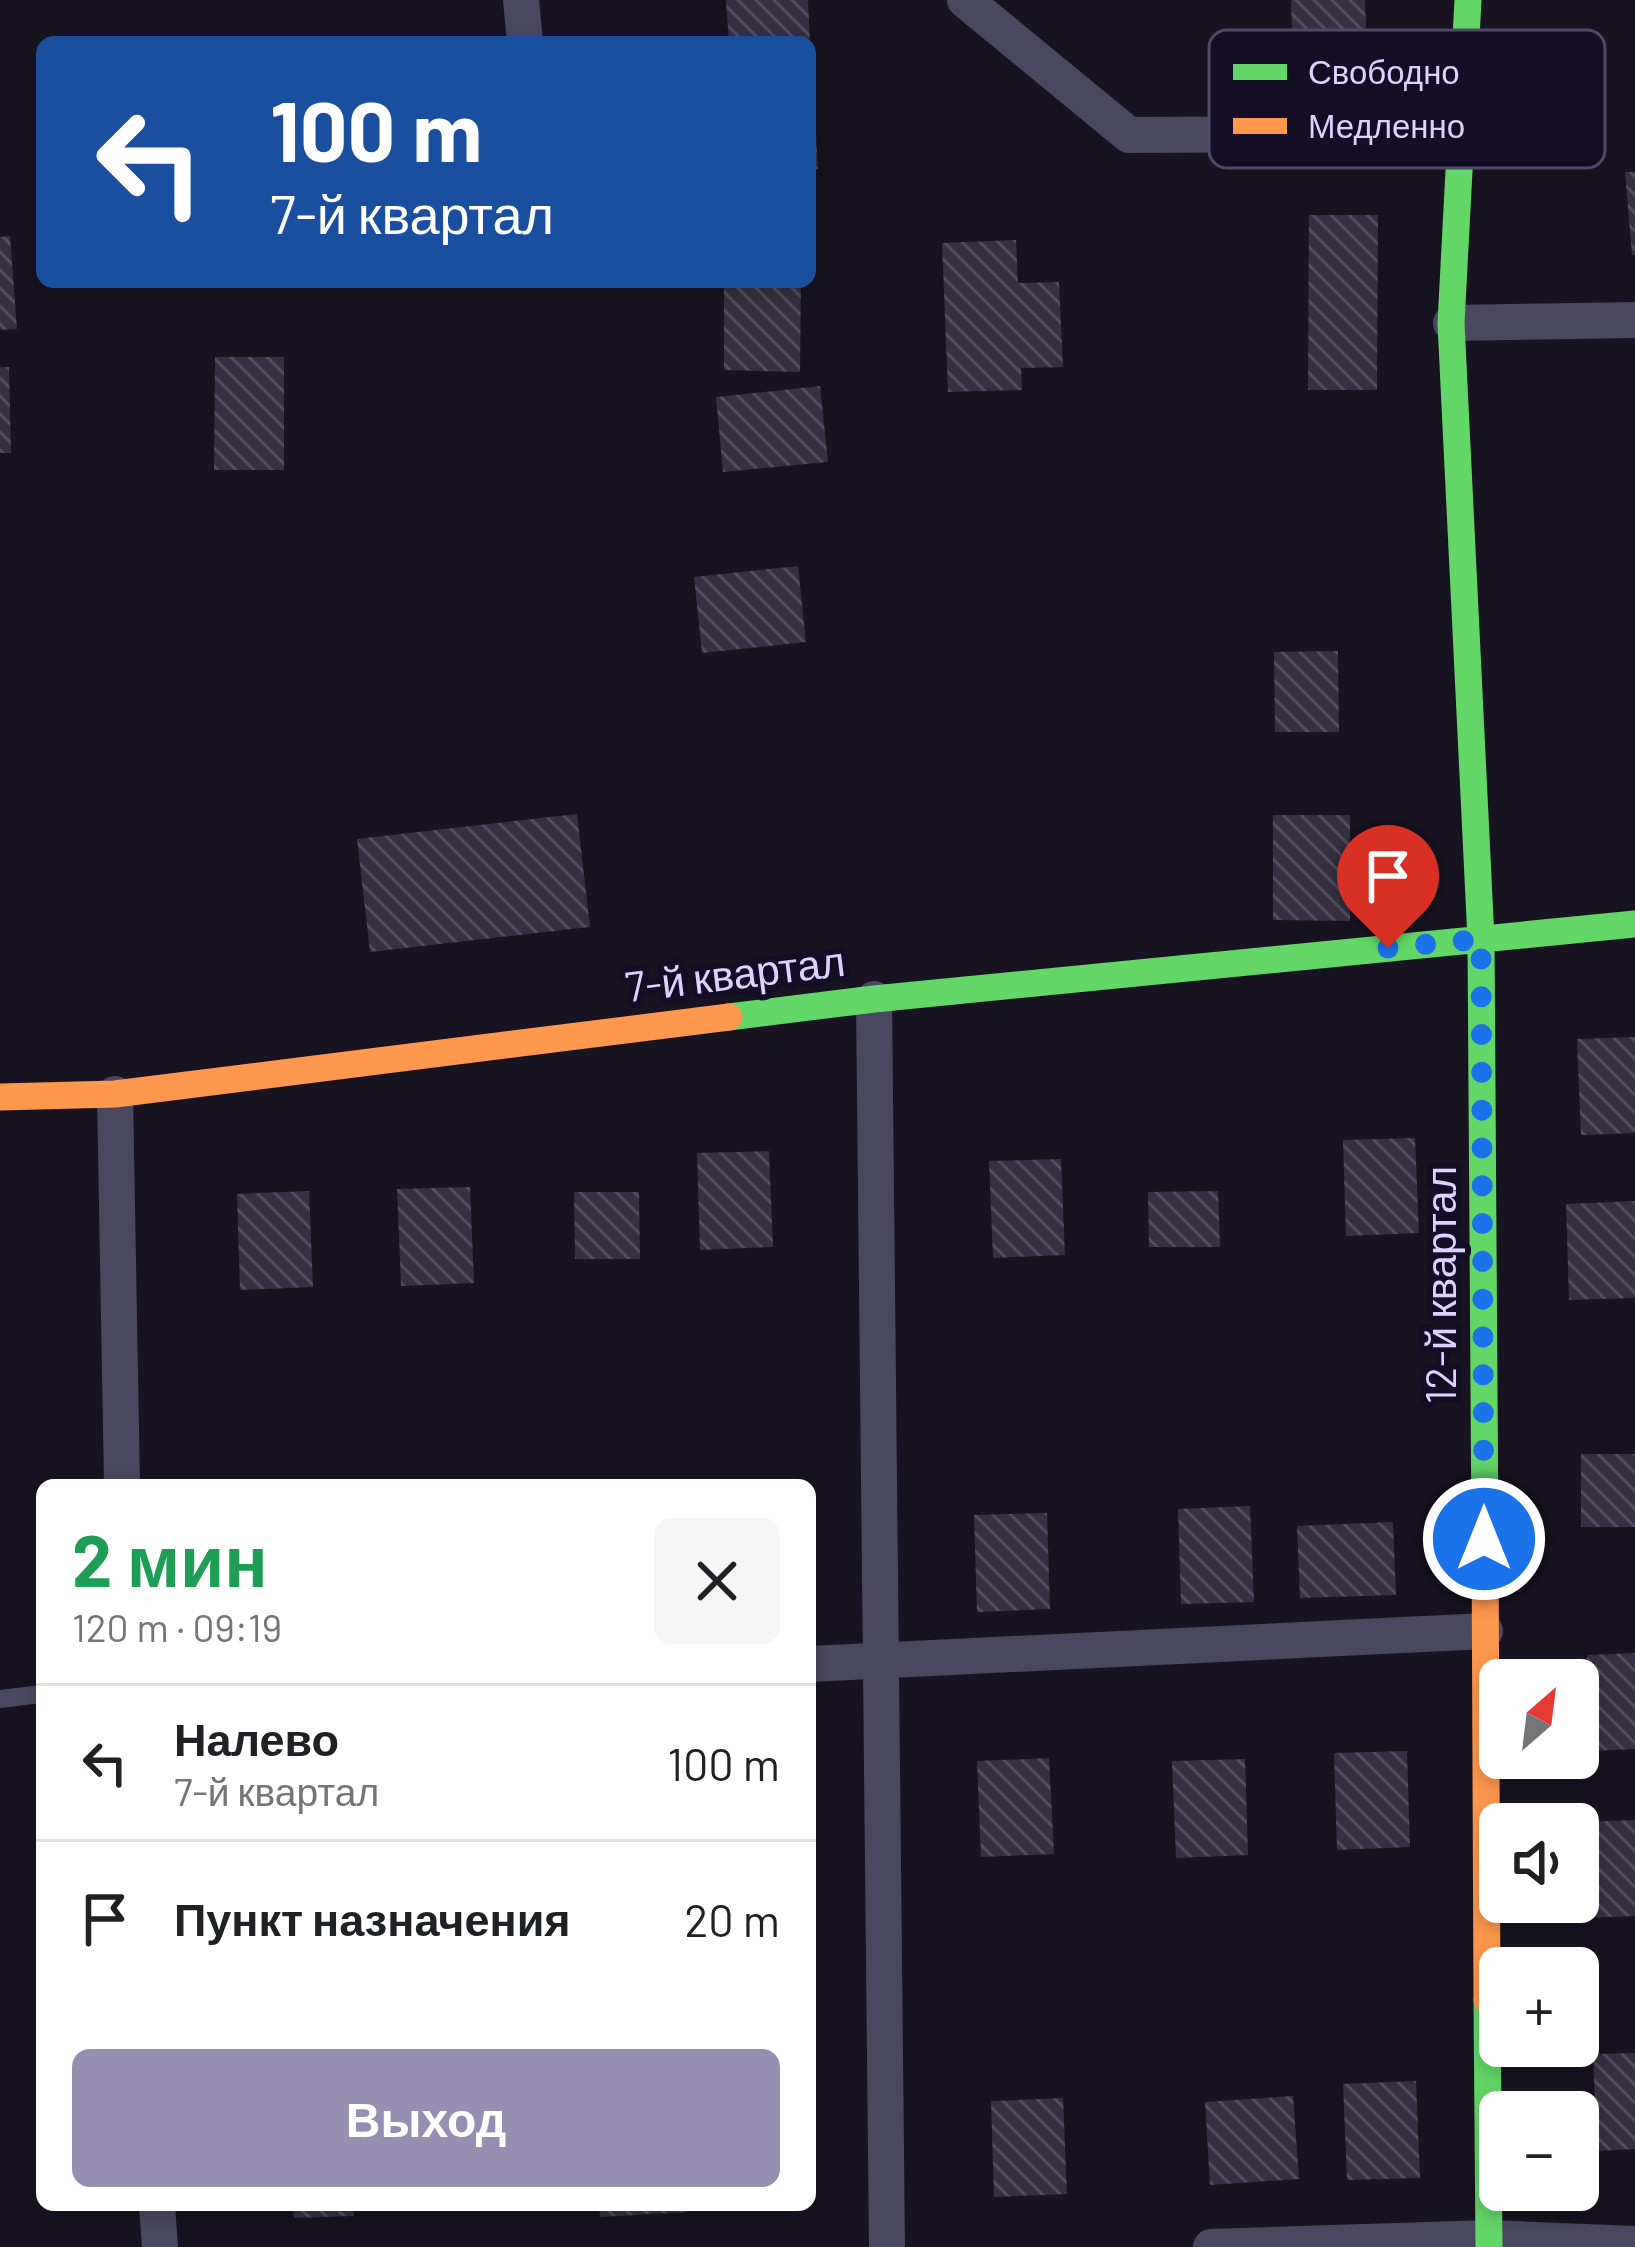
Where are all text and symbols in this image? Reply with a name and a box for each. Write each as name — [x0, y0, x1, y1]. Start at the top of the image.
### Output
legend — [1209, 30, 1605, 168]
text: Свободно — [1308, 51, 1460, 91]
text: 100 m — [270, 78, 482, 179]
icon: left — [72, 84, 228, 240]
text: Медленно — [1308, 105, 1465, 145]
text: 7-й квартал — [270, 180, 554, 245]
pin — [1337, 825, 1439, 948]
icon: arrive — [1355, 843, 1421, 909]
street label: 7-й квартал — [622, 934, 848, 1011]
street label: 12-й квартал — [1414, 1166, 1465, 1404]
position arrow — [1421, 1476, 1547, 1602]
text: 2 мин — [72, 1515, 268, 1601]
button: close — [654, 1518, 780, 1644]
text: 120 m · 09:19 — [72, 1603, 282, 1650]
north arrow — [1479, 1659, 1599, 1779]
map controls — [1479, 1659, 1599, 2211]
text: Налево — [174, 1711, 339, 1765]
icon: left — [72, 1730, 138, 1796]
text: 100 m — [667, 1736, 780, 1790]
text: 7-й квартал — [174, 1767, 379, 1814]
button: sound — [1479, 1803, 1599, 1923]
icon: arrive — [72, 1886, 138, 1952]
text: Пункт назначения — [174, 1891, 571, 1945]
text: 20 m — [684, 1892, 780, 1946]
button: + — [1479, 1947, 1599, 2067]
button: Выход — [72, 2049, 780, 2187]
button: − — [1479, 2091, 1599, 2211]

